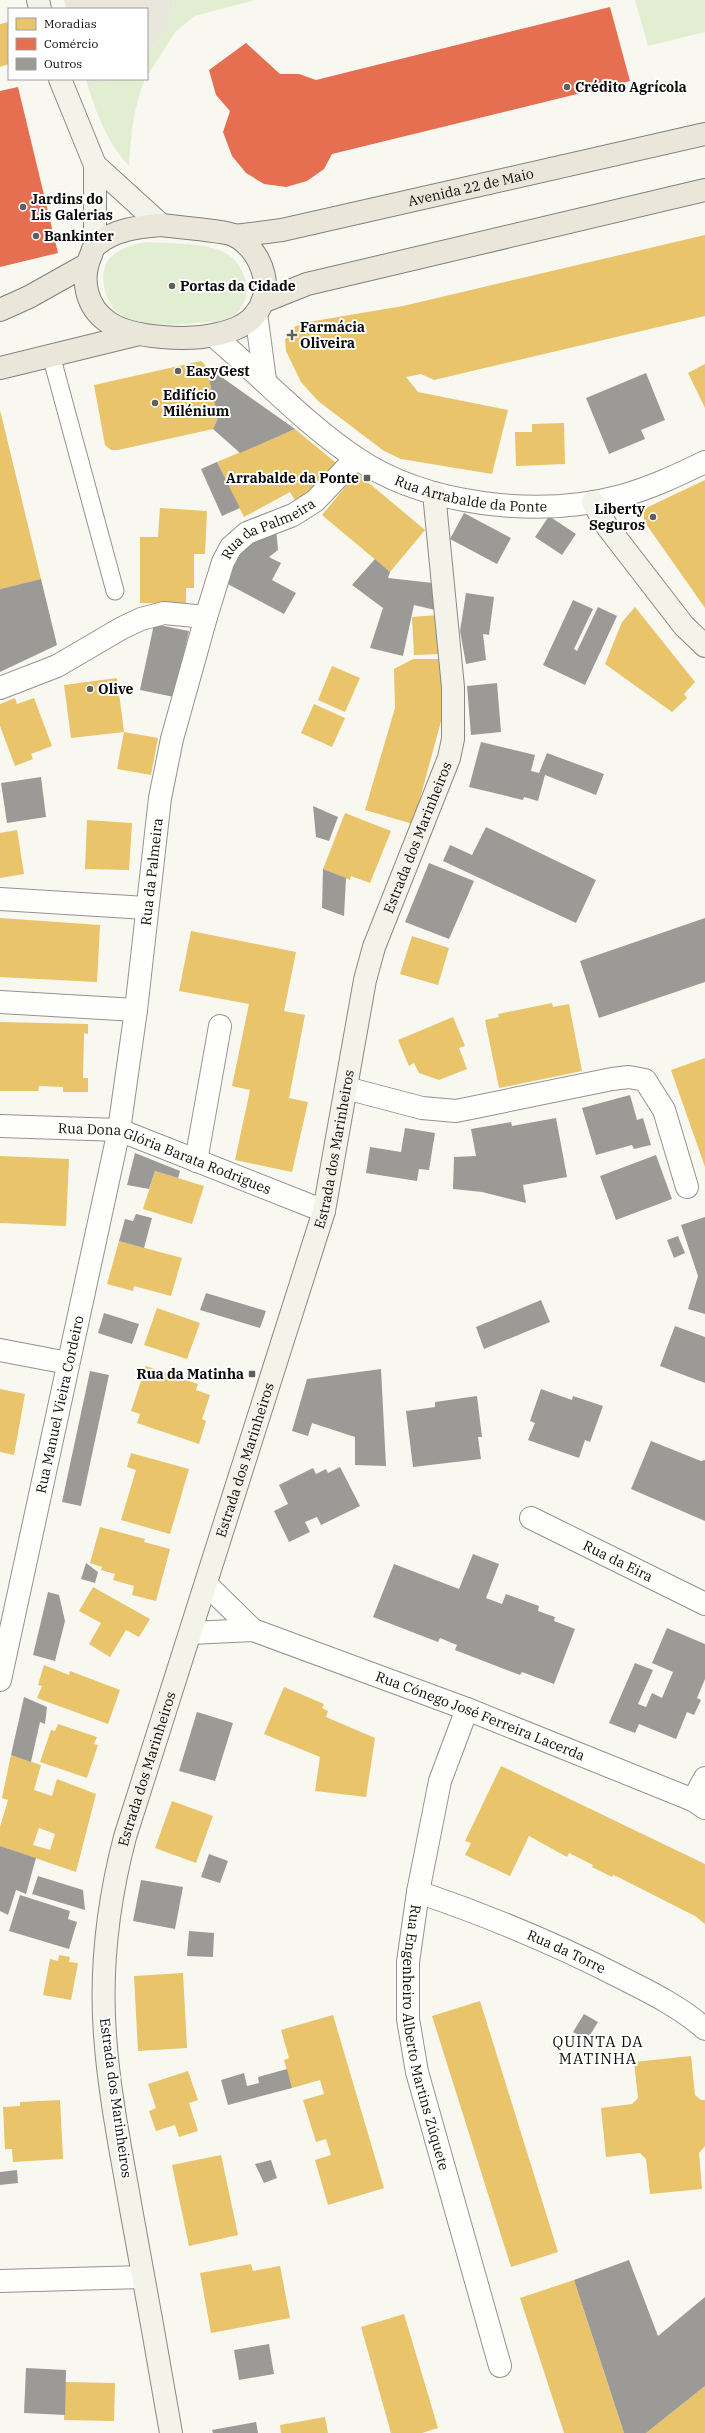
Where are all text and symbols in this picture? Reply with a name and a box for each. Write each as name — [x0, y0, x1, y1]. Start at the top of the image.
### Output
legend — [8, 8, 148, 80]
text: Moradias — [44, 16, 97, 31]
text: Comércio — [44, 36, 99, 51]
text: Outros — [44, 56, 82, 71]
place label: Crédito Agrícola — [575, 78, 687, 96]
marker: Crédito Agrícola — [562, 82, 572, 92]
street label: Avenida 22 de Maio — [406, 164, 536, 210]
place label: Jardins do Lis Galerias — [31, 190, 113, 224]
marker: Jardins do Lis Galerias — [18, 202, 28, 212]
place label: Bankinter — [44, 227, 114, 245]
marker: Bankinter — [31, 231, 41, 241]
place label: Portas da Cidade — [180, 277, 296, 295]
marker: Portas da Cidade — [167, 281, 177, 291]
place label: Farmácia Oliveira — [300, 318, 365, 352]
marker: Farmácia Oliveira — [287, 330, 297, 340]
place label: EasyGest — [186, 362, 249, 380]
marker: EasyGest — [173, 366, 183, 376]
place label: Edifício Milénium — [163, 386, 230, 420]
marker: Edifício Milénium — [150, 398, 160, 408]
place label: Arrabalde da Ponte — [226, 469, 359, 487]
street label: Rua Arrabalde da Ponte — [392, 471, 547, 516]
marker: Arrabalde da Ponte — [362, 473, 372, 483]
street label: Rua da Palmeira — [217, 494, 319, 562]
place label: Liberty Seguros — [589, 500, 645, 534]
marker: Liberty Seguros — [648, 512, 658, 522]
place label: Olive — [98, 680, 134, 698]
marker: Olive — [85, 684, 95, 694]
street label: Estrada dos Marinheiros — [379, 759, 456, 916]
street label: Rua da Palmeira — [137, 817, 167, 926]
street label: Estrada dos Marinheiros — [310, 1068, 358, 1231]
street label: Rua Dona Glória Barata Rodrigues — [58, 1119, 274, 1198]
street label: Rua Manuel Vieira Cordeiro — [32, 1314, 88, 1495]
place label: Rua da Matinha — [136, 1365, 244, 1383]
marker: Rua da Matinha — [247, 1369, 257, 1379]
street label: Estrada dos Marinheiros — [212, 1380, 278, 1540]
street label: Rua da Eira — [580, 1536, 656, 1586]
street label: Rua Cónego José Ferreira Lacerda — [373, 1667, 588, 1765]
street label: Estrada dos Marinheiros — [114, 1689, 180, 1848]
street label: Rua Engenheiro Alberto Martins Zúquete — [399, 1903, 453, 2172]
street label: Rua da Torre — [524, 1926, 609, 1977]
street label: Estrada dos Marinheiros — [96, 2017, 136, 2179]
district label: QUINTA DA MATINHA — [553, 2032, 643, 2068]

